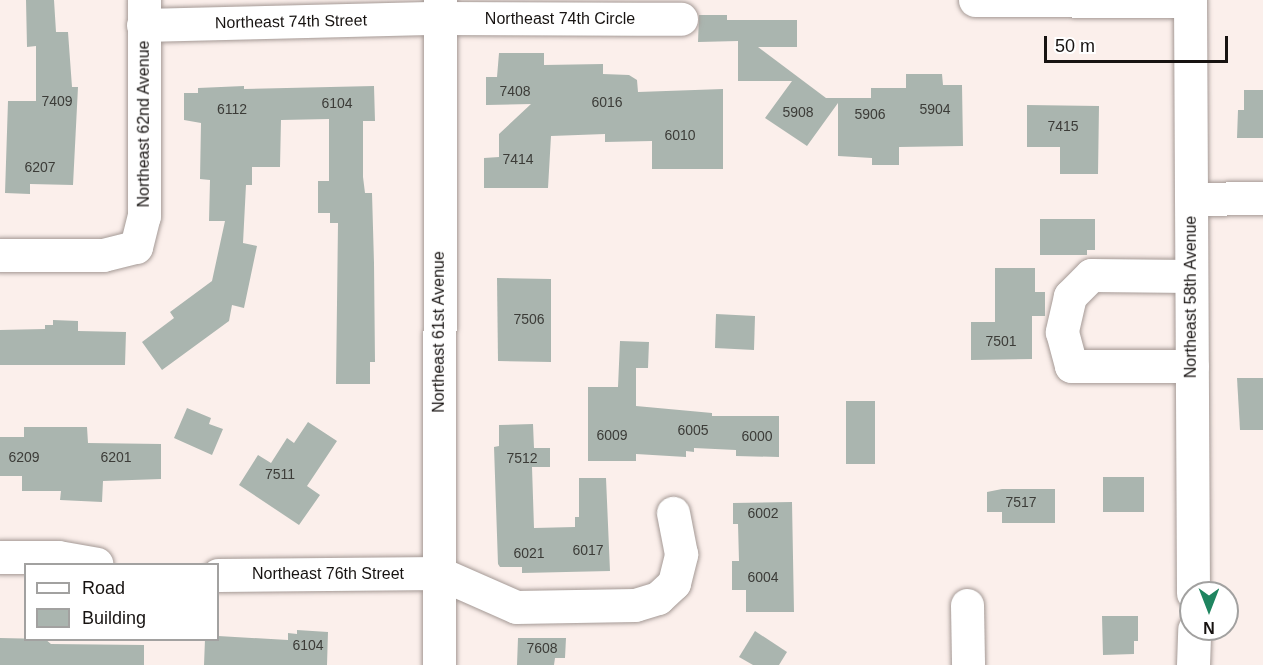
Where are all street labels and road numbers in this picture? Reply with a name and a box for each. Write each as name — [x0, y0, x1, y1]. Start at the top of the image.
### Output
street label: Northeast 74th Circle — [485, 9, 635, 29]
street label: Northeast 74th Street — [215, 11, 367, 33]
street label: Northeast 62nd Avenue — [134, 40, 154, 208]
street label: Northeast 58th Avenue — [1181, 215, 1201, 379]
street label: Northeast 61st Avenue — [429, 251, 449, 413]
street label: Northeast 76th Street — [252, 564, 404, 584]

